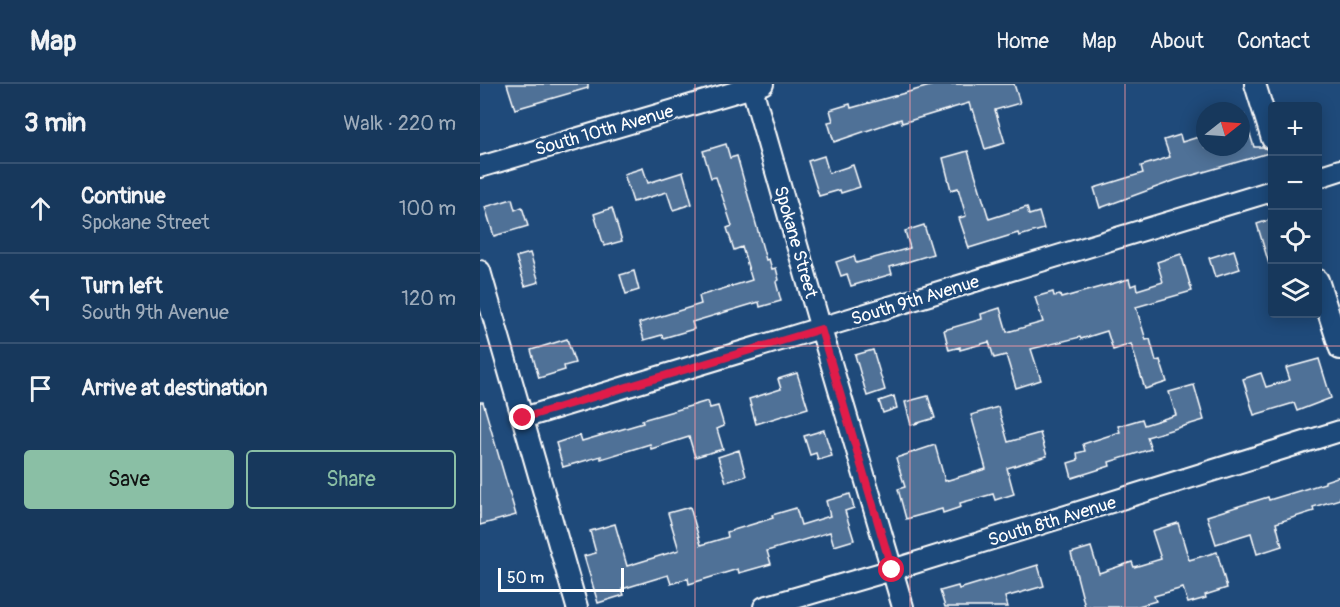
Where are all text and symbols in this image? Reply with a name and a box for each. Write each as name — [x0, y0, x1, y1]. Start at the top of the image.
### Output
text: Map — [30, 24, 76, 59]
text: Home — [996, 28, 1049, 55]
text: Map — [1082, 28, 1117, 55]
text: About — [1150, 28, 1204, 55]
text: Contact — [1237, 28, 1310, 55]
street label: South 10th Avenue — [532, 100, 676, 161]
north arrow — [1196, 102, 1250, 156]
map controls — [1268, 102, 1322, 318]
button: + — [1268, 102, 1322, 156]
text: 3 min — [24, 107, 86, 139]
text: Walk · 220 m — [343, 111, 456, 136]
button: − — [1268, 156, 1322, 210]
text: Continue — [81, 182, 165, 210]
street label: Spokane Street — [769, 183, 823, 302]
icon: ahead — [24, 192, 57, 225]
text: 100 m — [399, 196, 456, 221]
text: Spokane Street — [81, 210, 210, 235]
button: locate — [1268, 210, 1322, 264]
button: layers — [1268, 264, 1322, 318]
street label: South 9th Avenue — [848, 270, 982, 331]
text: Turn left — [81, 272, 163, 300]
icon: left — [24, 282, 57, 315]
text: 120 m — [401, 286, 456, 311]
text: South 9th Avenue — [81, 300, 229, 325]
icon: arrive — [24, 372, 57, 405]
text: Arrive at destination — [81, 374, 267, 402]
route end — [509, 404, 535, 430]
button: Save — [24, 450, 234, 509]
button: Share — [246, 450, 456, 509]
street label: South 8th Avenue — [985, 491, 1119, 552]
route start — [878, 556, 904, 582]
scale bar — [498, 565, 624, 592]
text: 50 m — [507, 568, 544, 588]

